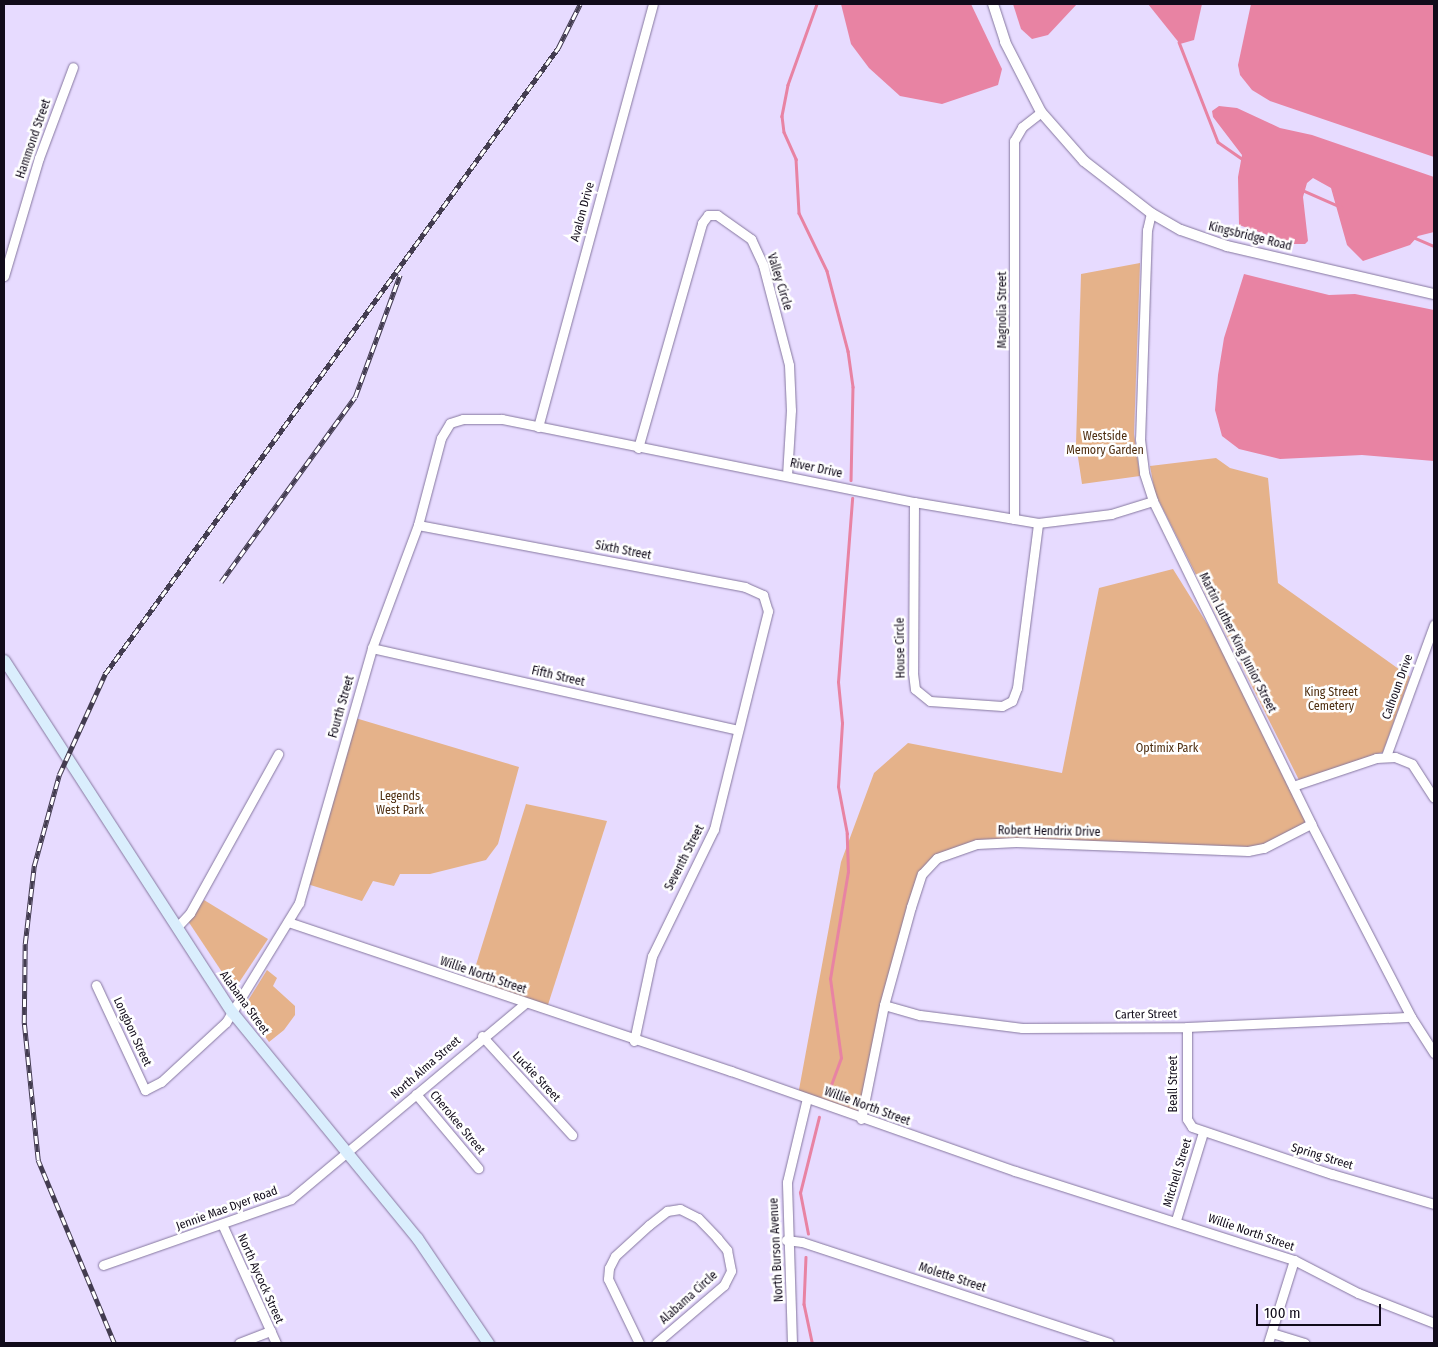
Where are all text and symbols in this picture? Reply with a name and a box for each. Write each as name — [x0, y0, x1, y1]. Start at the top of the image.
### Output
street label: Hammond Street — [14, 97, 54, 181]
street label: Avalon Drive — [568, 181, 598, 243]
street label: Kingsbridge Road — [1207, 220, 1293, 254]
street label: Valley Circle — [764, 252, 794, 312]
street label: Magnolia Street — [996, 272, 1010, 348]
park label: Westside Memory Garden — [1066, 430, 1144, 458]
street label: River Drive — [788, 456, 844, 482]
street label: Sixth Street — [594, 539, 652, 563]
street label: Martin Luther King Junior Street — [1195, 571, 1279, 715]
street label: House Circle — [893, 617, 909, 679]
street label: Calhoun Drive — [1380, 652, 1416, 722]
street label: Fifth Street — [530, 664, 586, 690]
street label: Fourth Street — [326, 674, 358, 740]
park label: King Street Cemetery — [1304, 686, 1358, 714]
park label: Optimix Park — [1136, 742, 1198, 756]
park label: Legends West Park — [376, 790, 424, 818]
street label: Seventh Street — [662, 823, 708, 893]
street label: Robert Hendrix Drive — [998, 824, 1100, 840]
street label: Willie North Street — [438, 954, 528, 998]
street label: Alabama Street — [216, 968, 272, 1038]
street label: Longbon Street — [110, 995, 154, 1069]
street label: Carter Street — [1115, 1007, 1177, 1023]
street label: North Alma Street — [388, 1034, 464, 1102]
street label: Luckie Street — [509, 1049, 563, 1105]
street label: Beall Street — [1167, 1056, 1181, 1112]
street label: Willie North Street — [822, 1085, 912, 1129]
street label: Cherokee Street — [426, 1088, 488, 1158]
street label: Mitchell Street — [1161, 1137, 1195, 1209]
street label: Spring Street — [1289, 1141, 1355, 1173]
street label: Jennie Mae Dyer Road — [174, 1184, 280, 1234]
street label: North Burson Avenue — [767, 1198, 787, 1302]
street label: Willie North Street — [1206, 1211, 1296, 1255]
street label: North Aycock Street — [234, 1232, 286, 1326]
street label: Molette Street — [917, 1260, 987, 1296]
street label: Alabama Circle — [657, 1268, 721, 1328]
scale bar — [1258, 1294, 1383, 1326]
text: 100 m — [1264, 1304, 1301, 1322]

